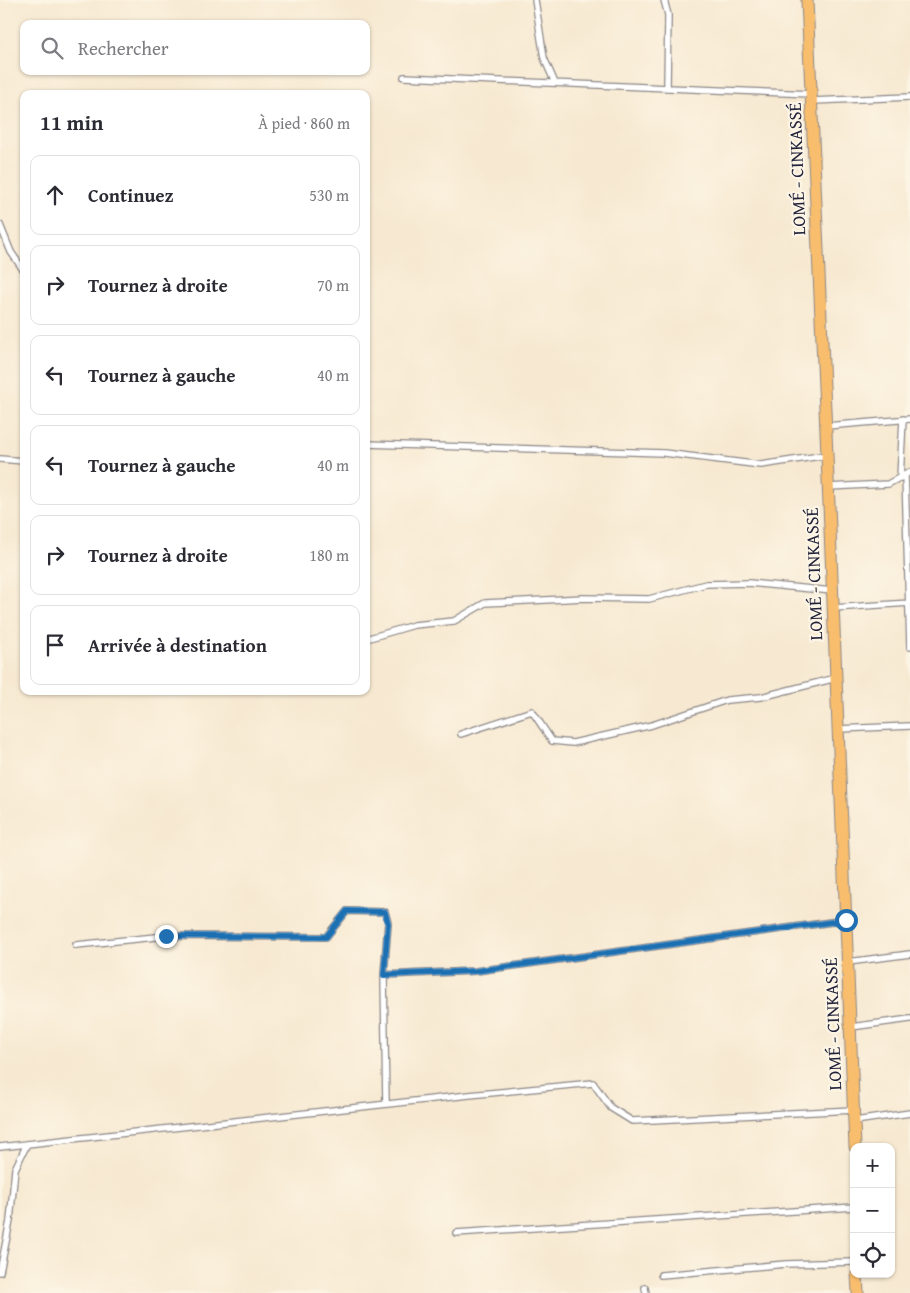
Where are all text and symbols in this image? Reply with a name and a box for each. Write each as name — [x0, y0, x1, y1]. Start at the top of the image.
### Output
search box — [20, 20, 370, 75]
icon: search — [38, 34, 66, 62]
text: Rechercher — [78, 34, 169, 62]
street label: LOMÉ - CINKASSÉ — [781, 102, 812, 236]
text: 11 min — [40, 107, 103, 138]
text: À pied · 860 m — [258, 111, 350, 135]
icon: ahead — [41, 181, 69, 209]
text: Continuez — [88, 181, 174, 209]
text: 530 m — [309, 183, 349, 207]
icon: right — [41, 271, 69, 299]
text: Tournez à droite — [88, 271, 228, 299]
text: 70 m — [317, 273, 349, 297]
icon: left — [41, 361, 69, 389]
text: Tournez à gauche — [88, 361, 236, 389]
text: 40 m — [317, 363, 349, 387]
icon: left — [41, 451, 69, 479]
text: Tournez à gauche — [88, 451, 236, 479]
text: 40 m — [317, 453, 349, 477]
street label: LOMÉ - CINKASSÉ — [798, 507, 829, 641]
icon: right — [41, 541, 69, 569]
text: Tournez à droite — [88, 541, 228, 569]
text: 180 m — [309, 543, 349, 567]
icon: arrive — [41, 631, 69, 659]
text: Arrivée à destination — [88, 631, 267, 659]
route start — [835, 909, 858, 932]
route end — [155, 925, 178, 948]
street label: LOMÉ - CINKASSÉ — [817, 957, 848, 1091]
map controls — [850, 1143, 895, 1278]
button: + — [850, 1143, 895, 1188]
button: − — [850, 1188, 895, 1233]
button: locate — [850, 1233, 895, 1278]

